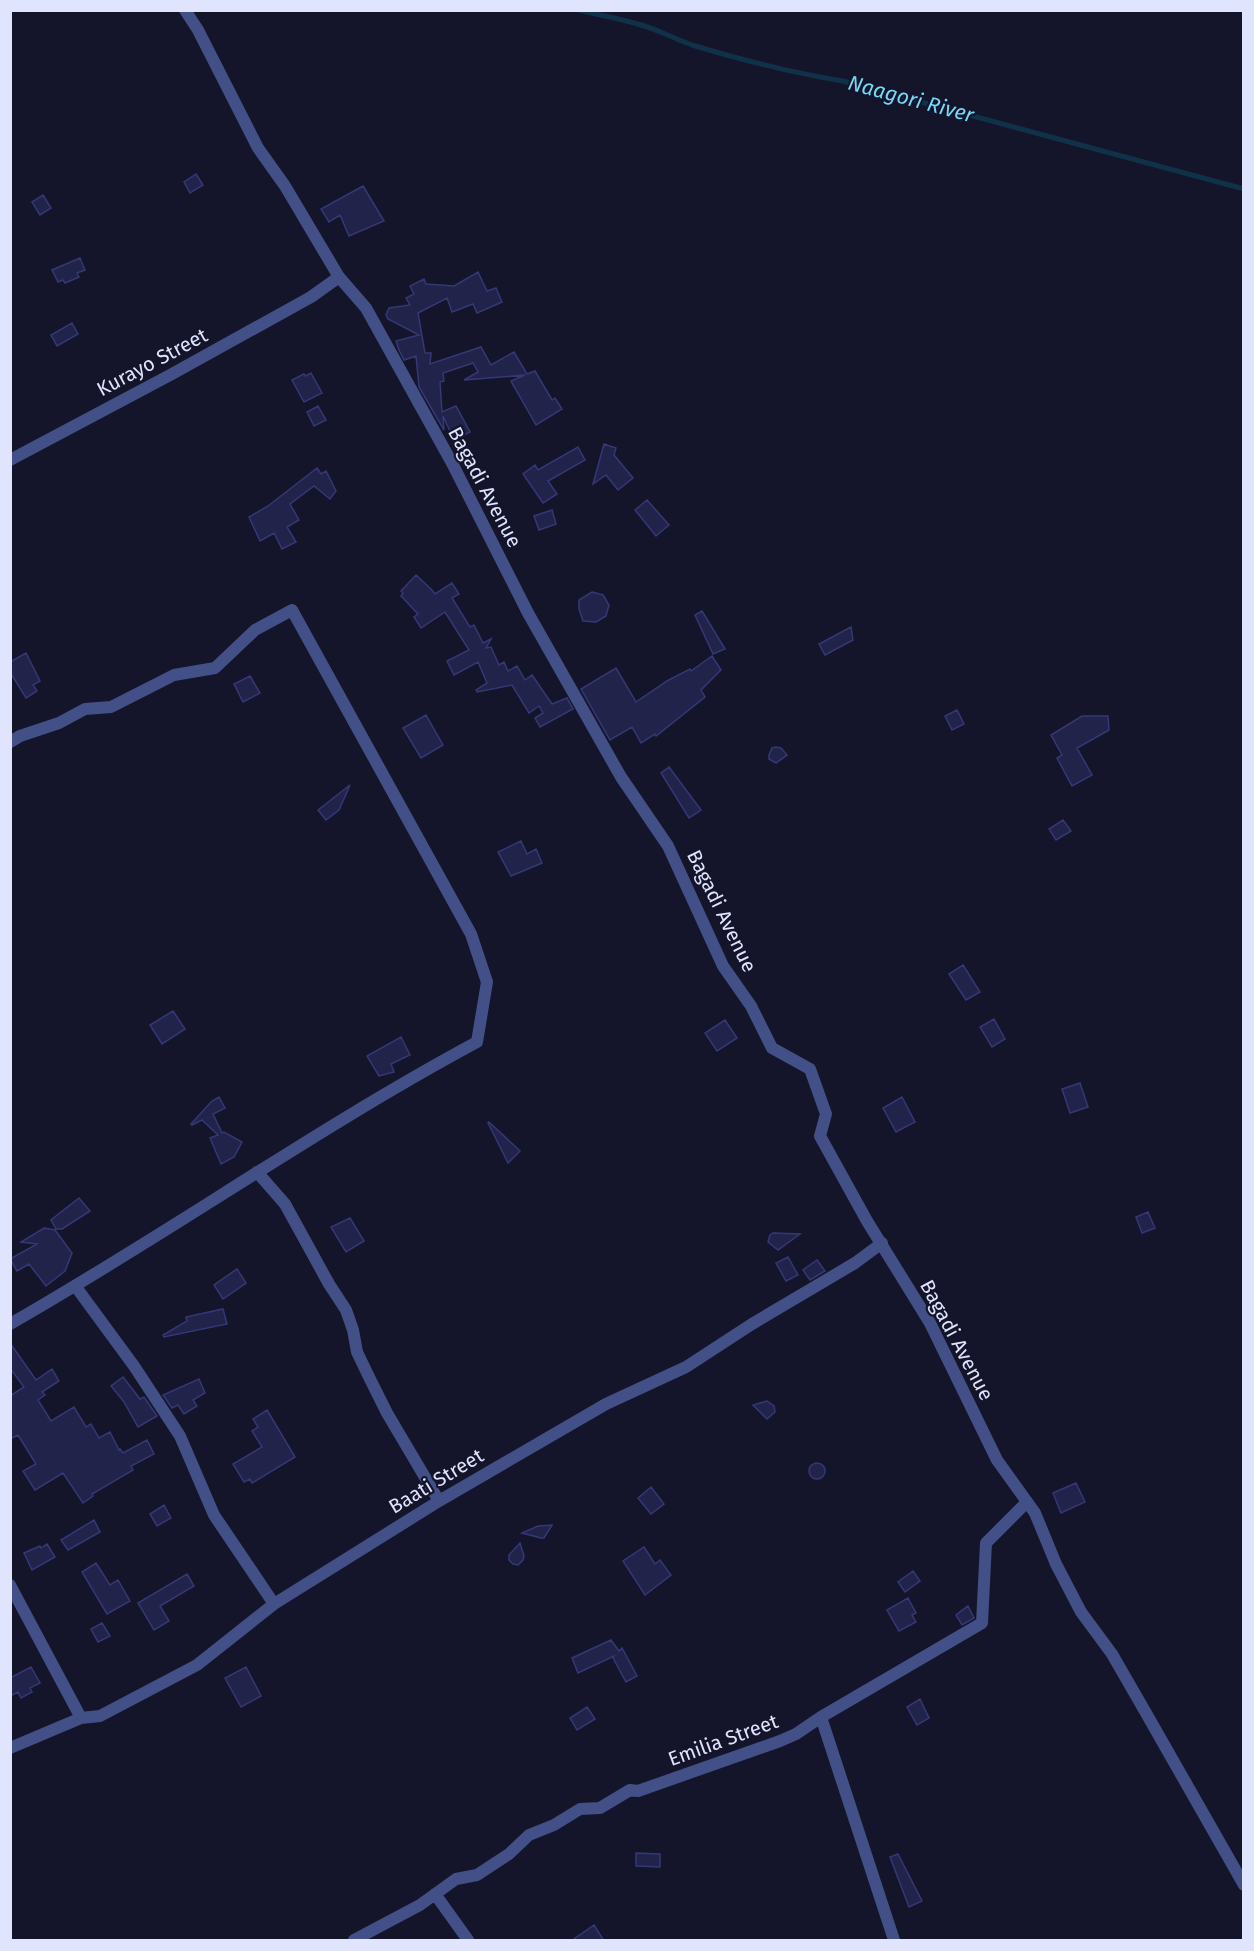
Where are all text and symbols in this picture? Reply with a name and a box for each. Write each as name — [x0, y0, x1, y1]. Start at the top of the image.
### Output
water label: Naagori River — [845, 70, 978, 129]
street label: Kurayo Street — [93, 322, 212, 401]
street label: Bagadi Avenue — [443, 423, 527, 551]
street label: Bagadi Avenue — [682, 846, 762, 976]
street label: Bagadi Avenue — [915, 1276, 999, 1404]
street label: Baati Street — [384, 1443, 488, 1519]
street label: Emilia Street — [665, 1709, 782, 1771]

